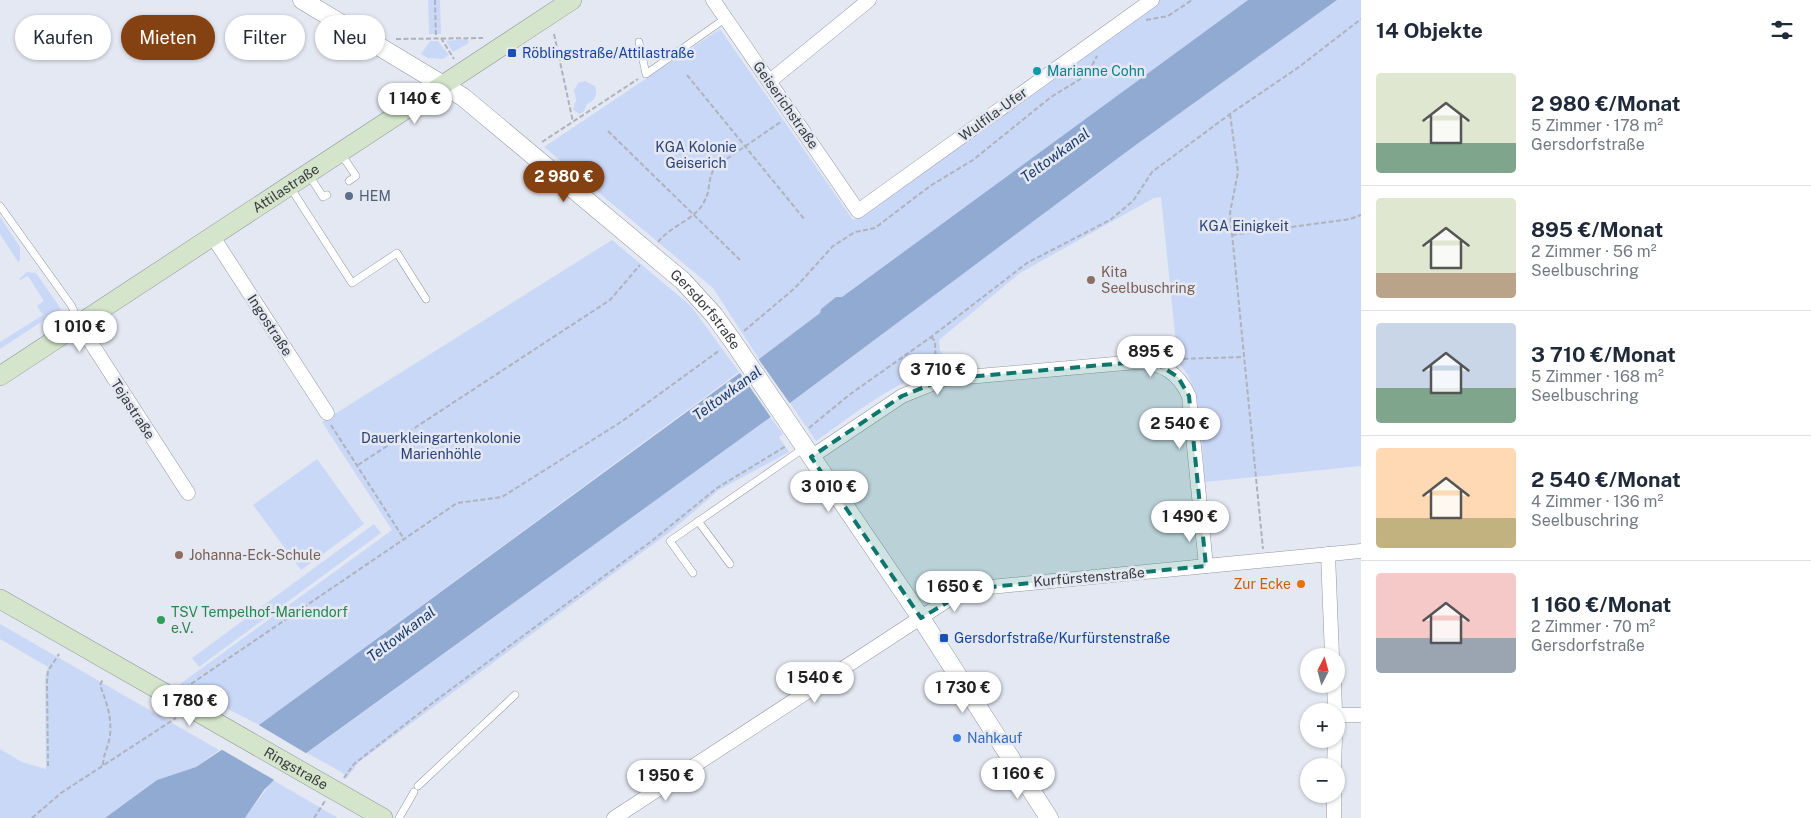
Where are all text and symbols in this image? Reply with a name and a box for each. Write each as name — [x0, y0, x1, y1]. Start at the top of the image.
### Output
chip: Kaufen — [15, 15, 111, 60]
chip: Mieten — [121, 15, 215, 60]
chip: Filter — [225, 15, 305, 60]
chip: Neu — [315, 15, 385, 60]
icon: filters — [1768, 16, 1796, 44]
text: 14 Objekte — [1376, 18, 1483, 43]
place label: Röblingstraße/Attilastraße — [522, 45, 695, 61]
marker: Röblingstraße/Attilastraße — [506, 47, 518, 59]
street label: Geiserichstraße — [750, 58, 822, 152]
place label: Marianne Cohn — [1047, 63, 1145, 79]
marker: Marianne Cohn — [1031, 65, 1043, 77]
pin: 1 140 € — [369, 82, 461, 125]
street label: Wulfila-Ufer — [956, 84, 1030, 144]
text: 1 140 € — [389, 89, 441, 108]
text: 2 980 €/Monat — [1531, 91, 1681, 116]
icon: home — [1416, 93, 1476, 153]
text: 5 Zimmer · 178 m² — [1531, 116, 1663, 135]
water label: Teltowkanal — [1017, 124, 1093, 186]
text: Gersdorfstraße — [1531, 135, 1645, 154]
park label: KGA Kolonie Geiserich — [655, 139, 737, 171]
street label: Attilastraße — [249, 160, 322, 216]
pin: 2 980 € — [518, 160, 610, 203]
text: 2 980 € — [534, 167, 594, 186]
place label: HEM — [359, 188, 391, 204]
marker: HEM — [343, 190, 355, 202]
text: 895 €/Monat — [1531, 217, 1663, 242]
park label: KGA Einigkeit — [1199, 218, 1289, 234]
icon: home — [1416, 218, 1476, 278]
text: 2 Zimmer · 56 m² — [1531, 242, 1657, 261]
text: Seelbuschring — [1531, 261, 1639, 280]
place label: Kita Seelbuschring — [1101, 264, 1196, 296]
street label: Gersdorfstraße — [667, 266, 744, 352]
marker: Kita Seelbuschring — [1085, 274, 1097, 286]
street label: Ingostraße — [244, 291, 296, 359]
pin: 1 010 € — [34, 310, 126, 353]
text: 1 010 € — [54, 317, 106, 336]
pin: 895 € — [1116, 336, 1186, 378]
text: 895 € — [1128, 342, 1174, 361]
text: 3 710 €/Monat — [1531, 342, 1676, 367]
icon: home — [1416, 343, 1476, 403]
pin: 3 710 € — [892, 354, 984, 396]
text: 3 710 € — [910, 360, 966, 379]
water label: Teltowkanal — [689, 362, 765, 424]
text: 5 Zimmer · 168 m² — [1531, 367, 1664, 386]
street label: Tejastraße — [108, 376, 158, 442]
text: Seelbuschring — [1531, 386, 1639, 405]
pin: 2 540 € — [1134, 408, 1226, 450]
text: 2 540 € — [1150, 414, 1210, 433]
park label: Dauerkleingartenkolonie Marienhöhle — [361, 430, 521, 462]
text: 2 540 €/Monat — [1531, 467, 1681, 492]
icon: home — [1416, 468, 1476, 528]
pin: 3 010 € — [783, 470, 875, 513]
text: 3 010 € — [801, 477, 857, 496]
text: 4 Zimmer · 136 m² — [1531, 492, 1663, 511]
pin: 1 490 € — [1144, 500, 1236, 543]
text: 1 490 € — [1162, 507, 1218, 526]
text: Seelbuschring — [1531, 511, 1639, 530]
place label: Johanna-Eck-Schule — [189, 547, 321, 563]
marker: Johanna-Eck-Schule — [173, 549, 185, 561]
street label: Kurfürstenstraße — [1033, 564, 1145, 590]
pin: 1 650 € — [909, 570, 1001, 613]
place label: Zur Ecke — [1233, 576, 1291, 592]
text: 1 650 € — [927, 577, 983, 596]
marker: Zur Ecke — [1295, 578, 1307, 590]
text: 1 160 €/Monat — [1531, 592, 1671, 617]
icon: home — [1416, 593, 1476, 653]
water label: Teltowkanal — [364, 603, 438, 665]
place label: TSV Tempelhof-Mariendorf e.V. — [171, 604, 348, 636]
marker: TSV Tempelhof-Mariendorf e.V. — [155, 614, 167, 626]
text: 2 Zimmer · 70 m² — [1531, 617, 1655, 636]
place label: Gersdorfstraße/Kurfürstenstraße — [954, 630, 1170, 646]
marker: Gersdorfstraße/Kurfürstenstraße — [938, 632, 950, 644]
text: Gersdorfstraße — [1531, 636, 1645, 655]
north arrow — [1300, 648, 1345, 692]
map controls — [1300, 648, 1345, 803]
pin: 1 540 € — [769, 662, 861, 704]
text: 1 540 € — [787, 668, 843, 687]
pin: 1 730 € — [917, 672, 1009, 714]
text: 1 730 € — [935, 678, 991, 697]
pin: 1 780 € — [144, 684, 236, 727]
text: 1 780 € — [162, 691, 218, 710]
button: + — [1300, 703, 1345, 748]
place label: Nahkauf — [967, 730, 1023, 746]
marker: Nahkauf — [951, 732, 963, 744]
street label: Ringstraße — [261, 744, 331, 793]
pin: 1 160 € — [972, 758, 1064, 800]
button: − — [1300, 758, 1345, 803]
pin: 1 950 € — [620, 760, 712, 802]
text: 1 160 € — [992, 764, 1044, 783]
text: 1 950 € — [638, 766, 694, 785]

